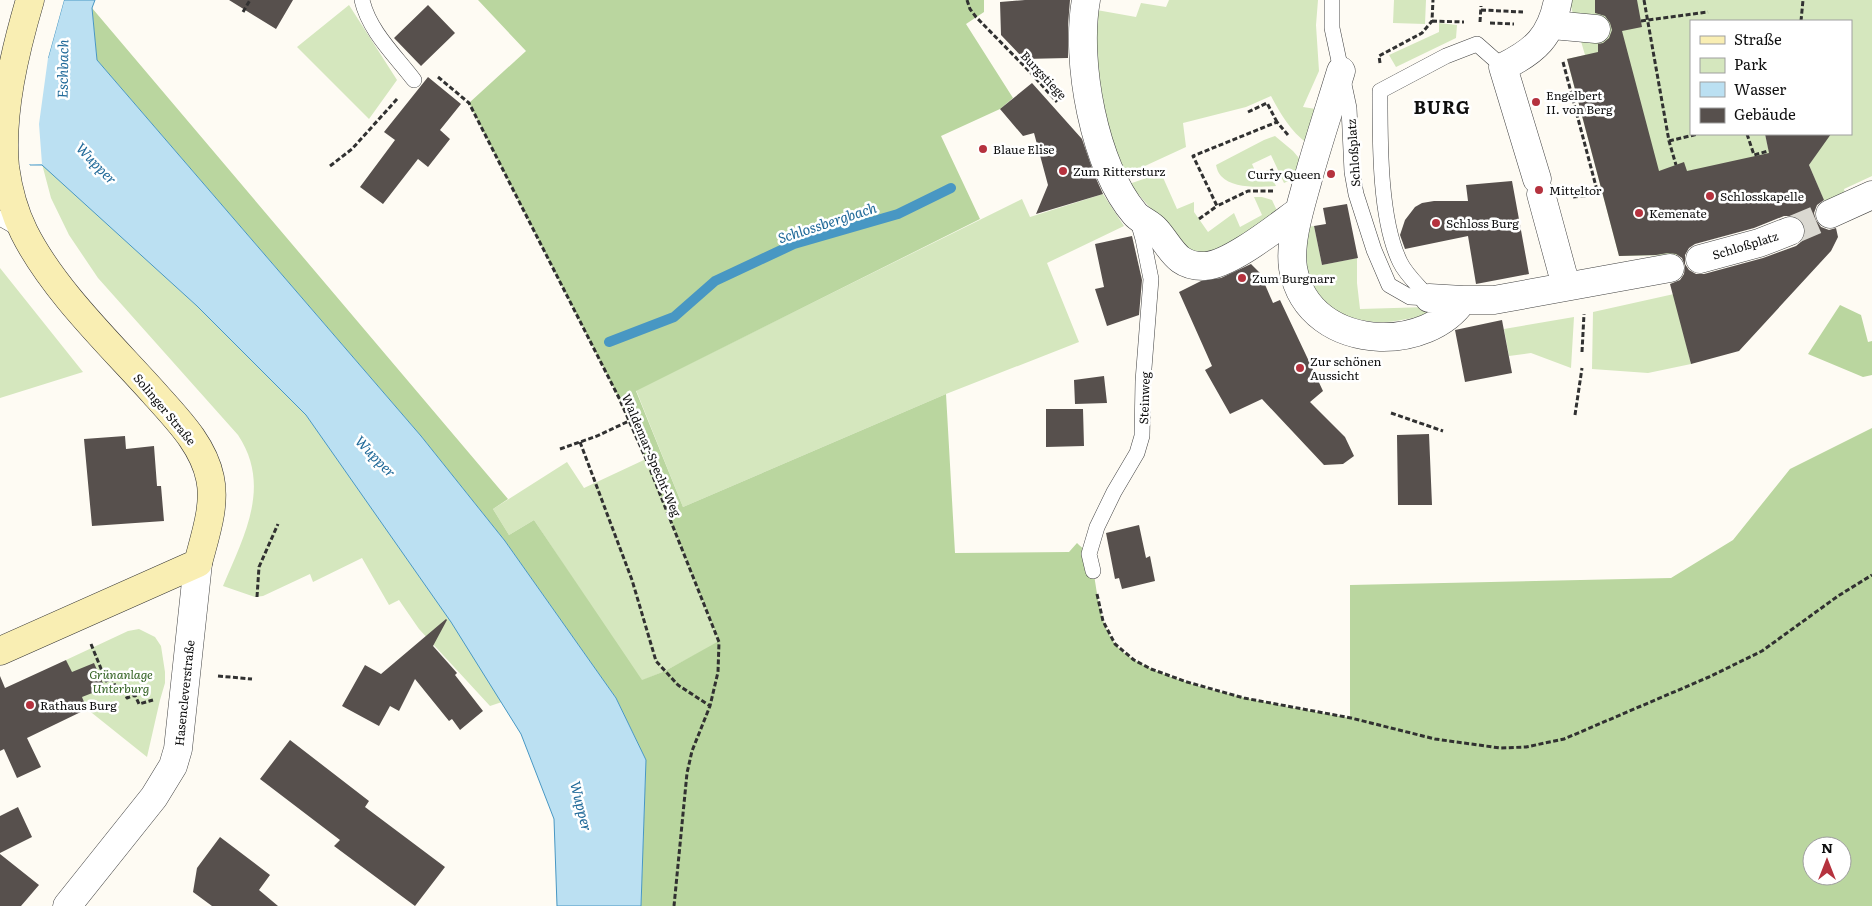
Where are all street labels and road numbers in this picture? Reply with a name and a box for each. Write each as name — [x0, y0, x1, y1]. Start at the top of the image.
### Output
street label: Burgstiege — [1017, 47, 1071, 103]
street label: Schloßplatz — [1342, 118, 1364, 188]
street label: Schloßplatz — [1710, 226, 1780, 264]
street label: Solinger Straße — [130, 369, 200, 449]
street label: Steinweg — [1134, 371, 1154, 425]
street label: Waldemar-Specht-Weg — [618, 391, 686, 520]
street label: Hasencleverstraße — [169, 639, 199, 747]

